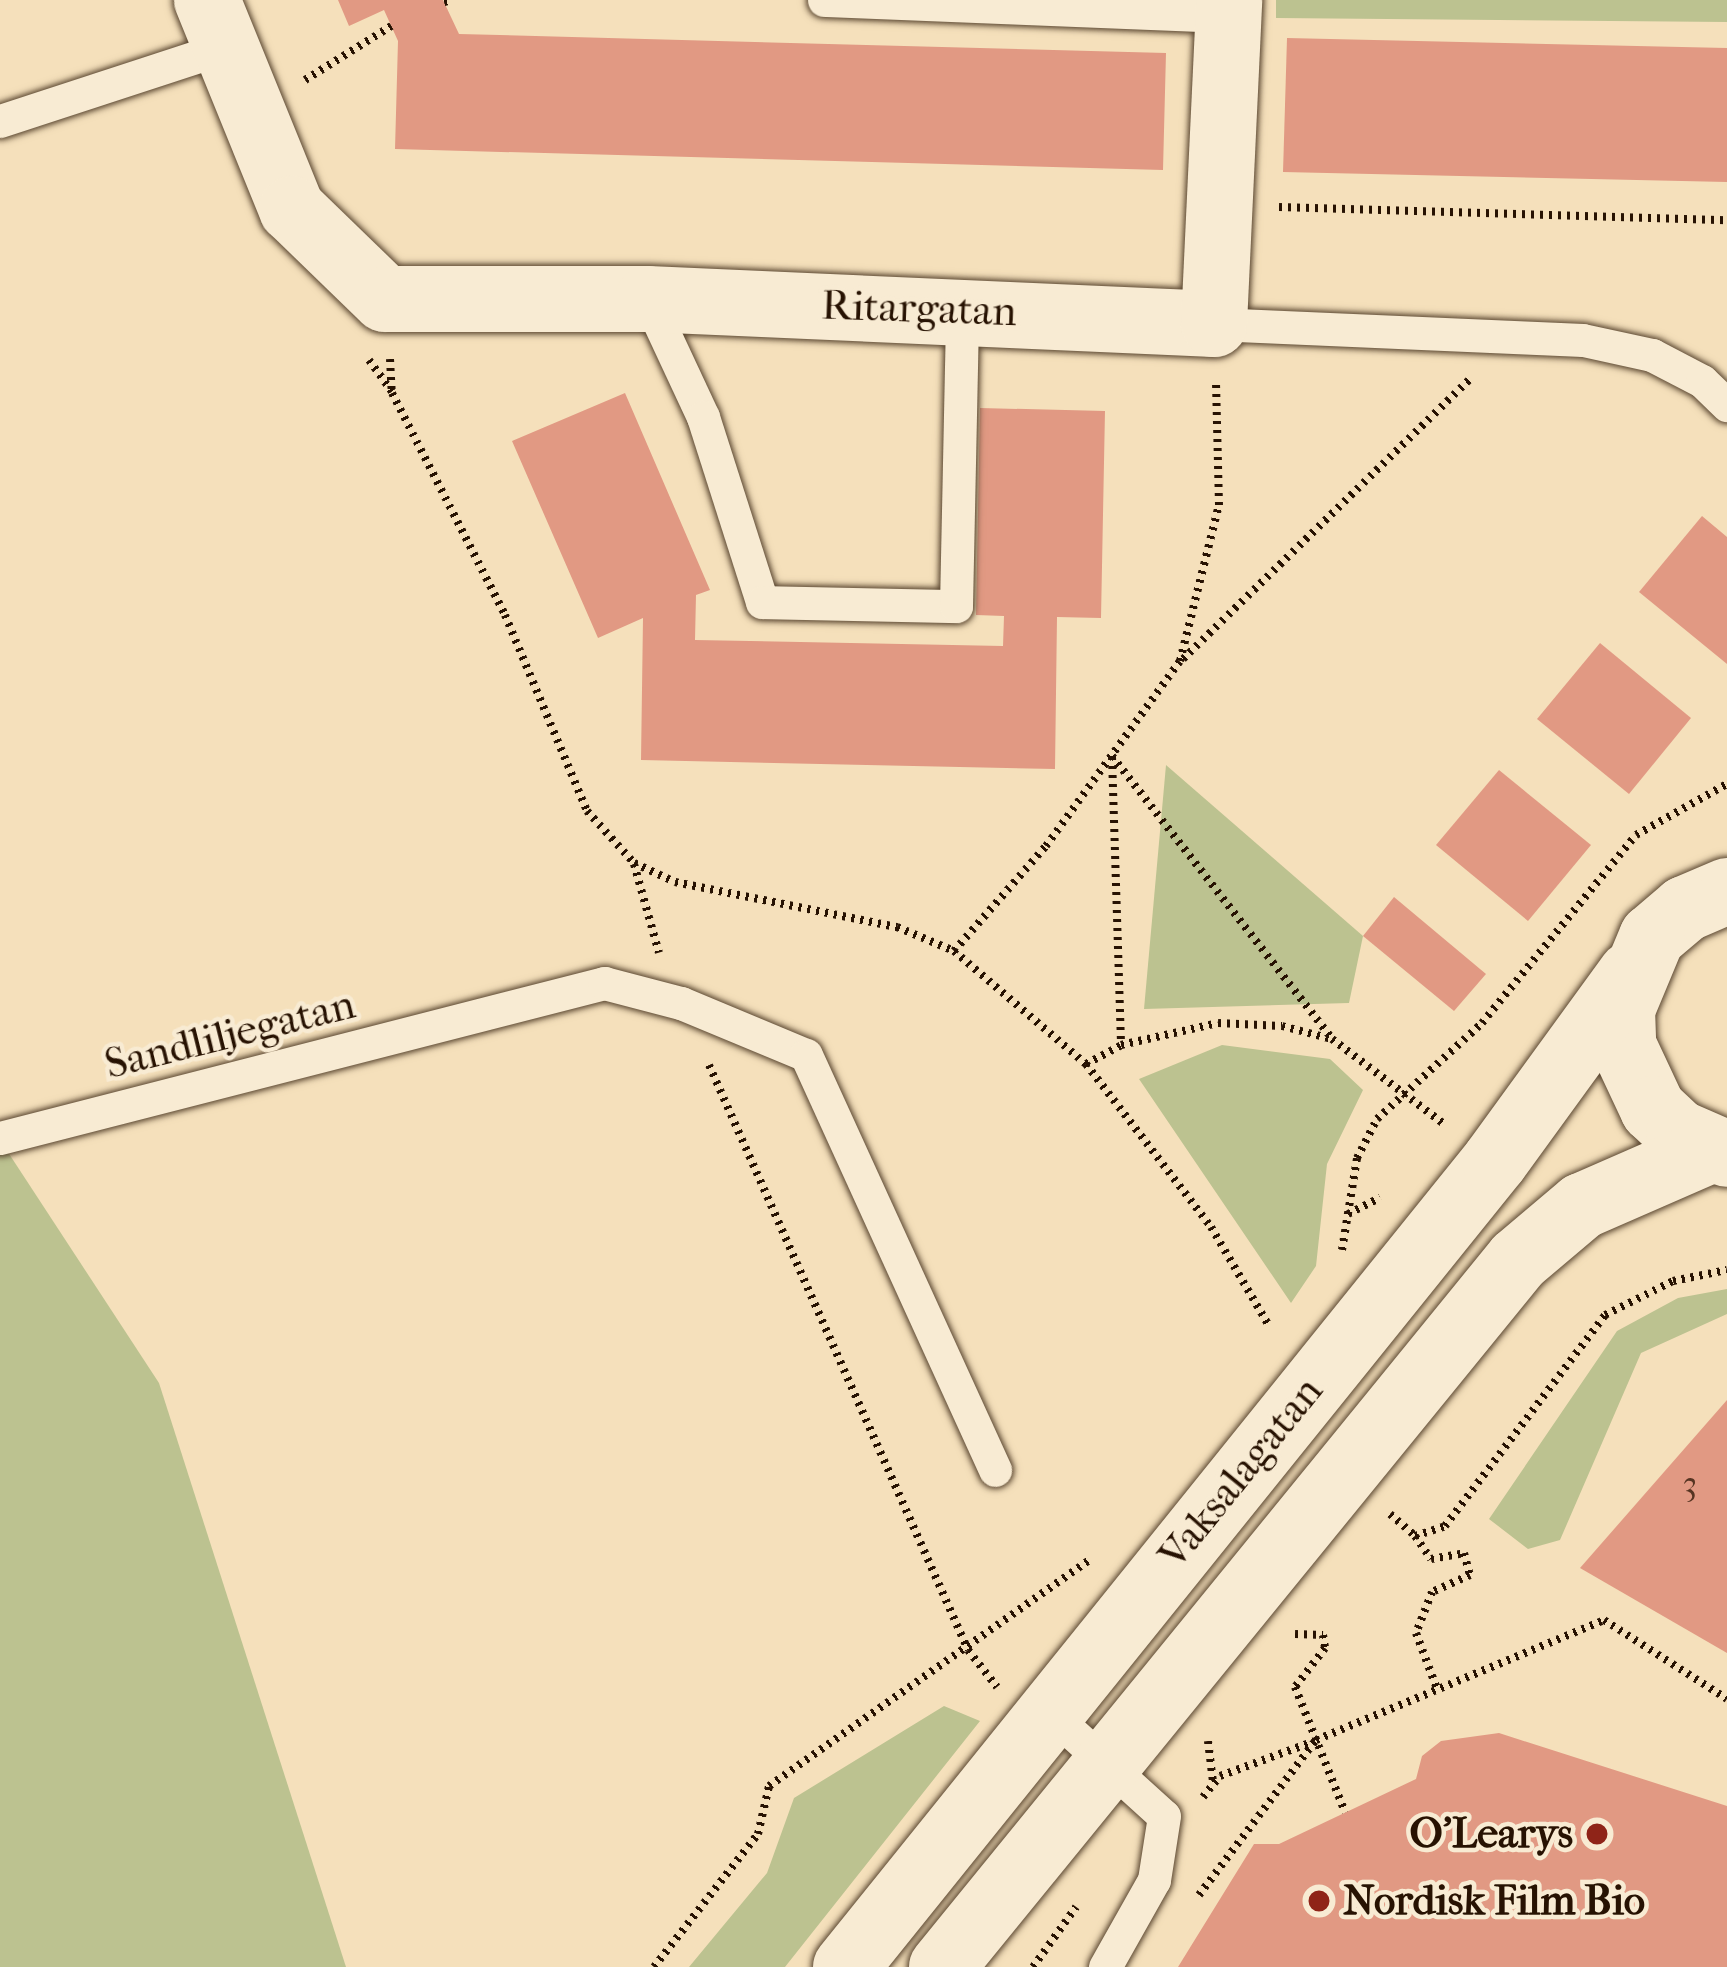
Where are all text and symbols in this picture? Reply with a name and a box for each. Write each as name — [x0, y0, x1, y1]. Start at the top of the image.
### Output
street label: Ritargatan — [821, 280, 1017, 338]
street label: Sandliljegatan — [100, 980, 360, 1090]
street label: Vaksalagatan — [1148, 1367, 1334, 1579]
house number: 3 — [1683, 1462, 1697, 1506]
place label: O'Learys — [1409, 1809, 1573, 1859]
marker: O'Learys — [1584, 1821, 1610, 1847]
place label: Nordisk Film Bio — [1343, 1876, 1645, 1926]
marker: Nordisk Film Bio — [1306, 1888, 1332, 1914]

